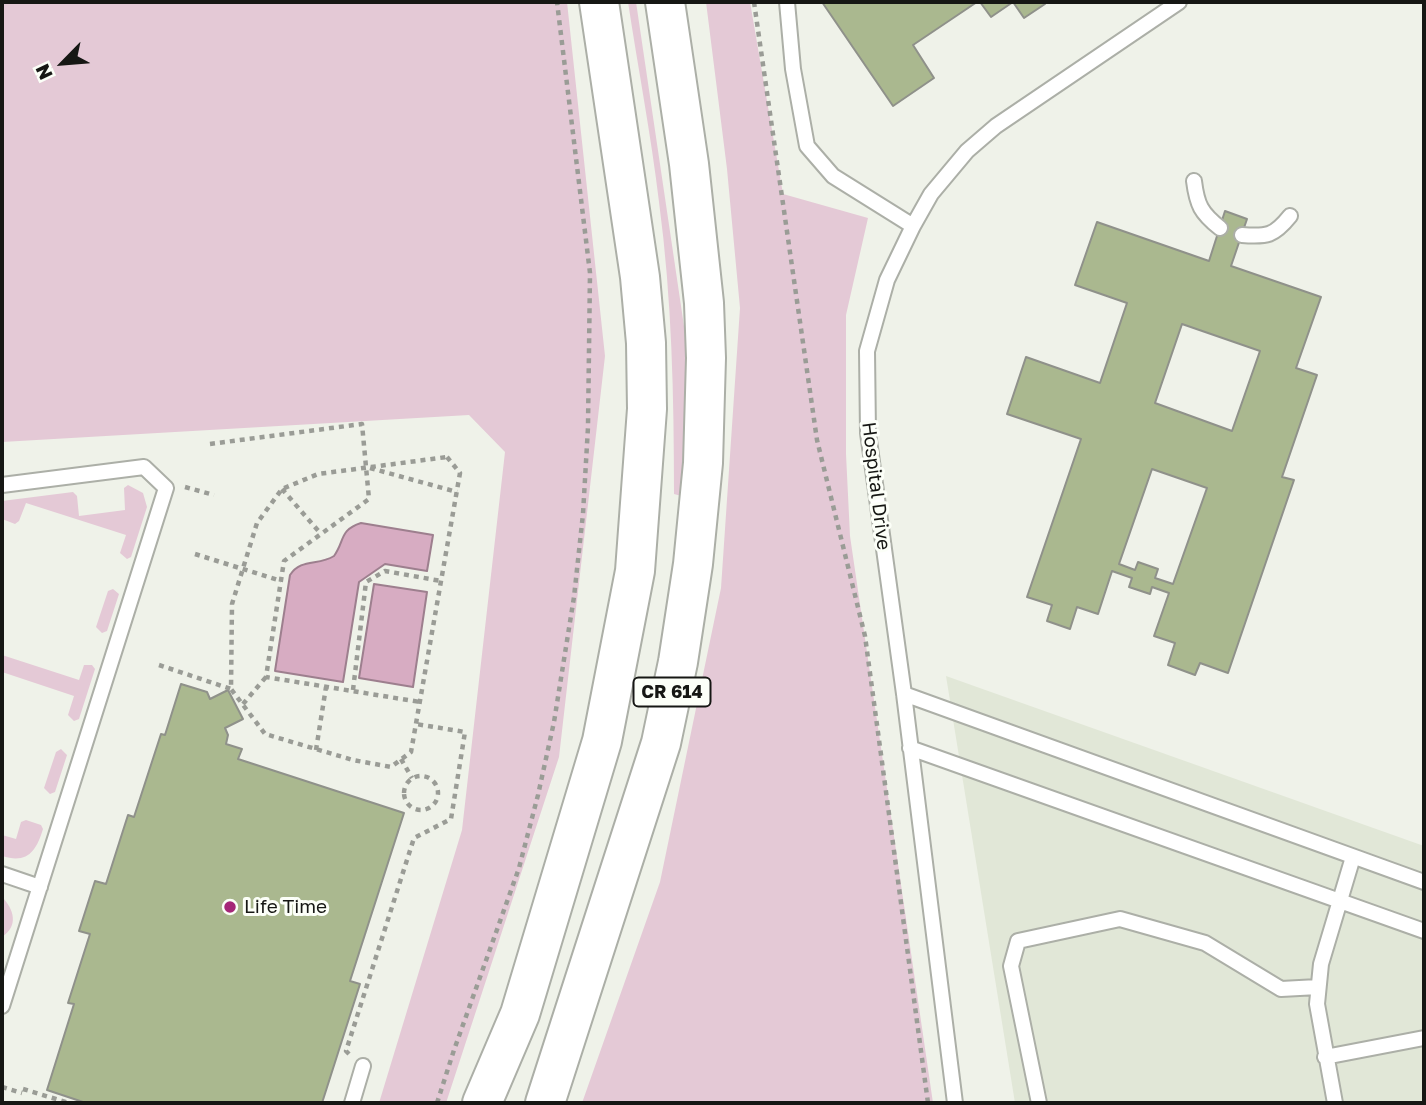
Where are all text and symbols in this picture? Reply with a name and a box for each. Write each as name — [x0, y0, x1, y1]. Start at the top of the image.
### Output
north arrow — [28, 28, 98, 98]
text: N — [30, 61, 57, 84]
street label: Hospital Drive — [857, 421, 895, 551]
road number: CR 614 — [634, 678, 710, 706]
place label: Life Time — [244, 896, 327, 918]
marker: Life Time — [222, 899, 238, 915]

